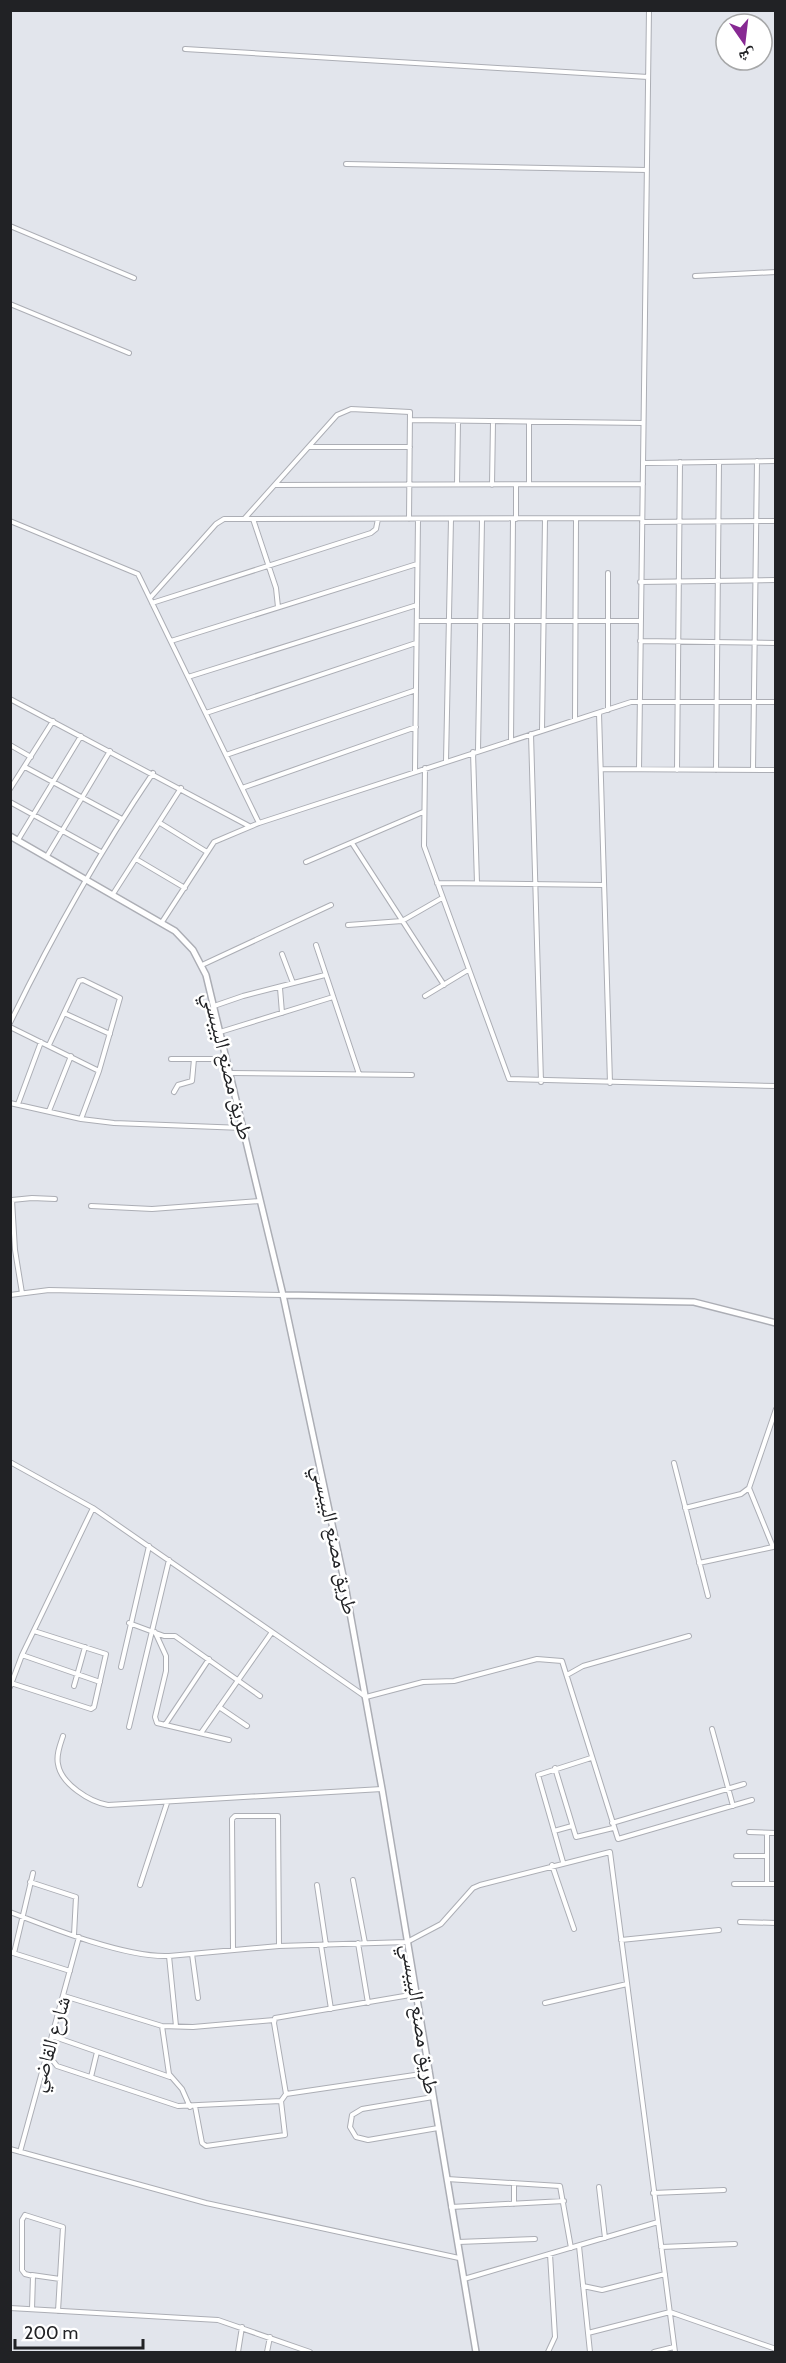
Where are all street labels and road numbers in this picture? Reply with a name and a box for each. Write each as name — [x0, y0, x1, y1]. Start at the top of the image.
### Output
street label: طريق مصنع البيبسي — [194, 989, 259, 1144]
street label: طريق مصنع البيبسي — [303, 1463, 364, 1618]
street label: طريق مصنع البيبسي — [392, 1942, 445, 2097]
street label: شارع القاضي — [24, 1993, 79, 2096]

